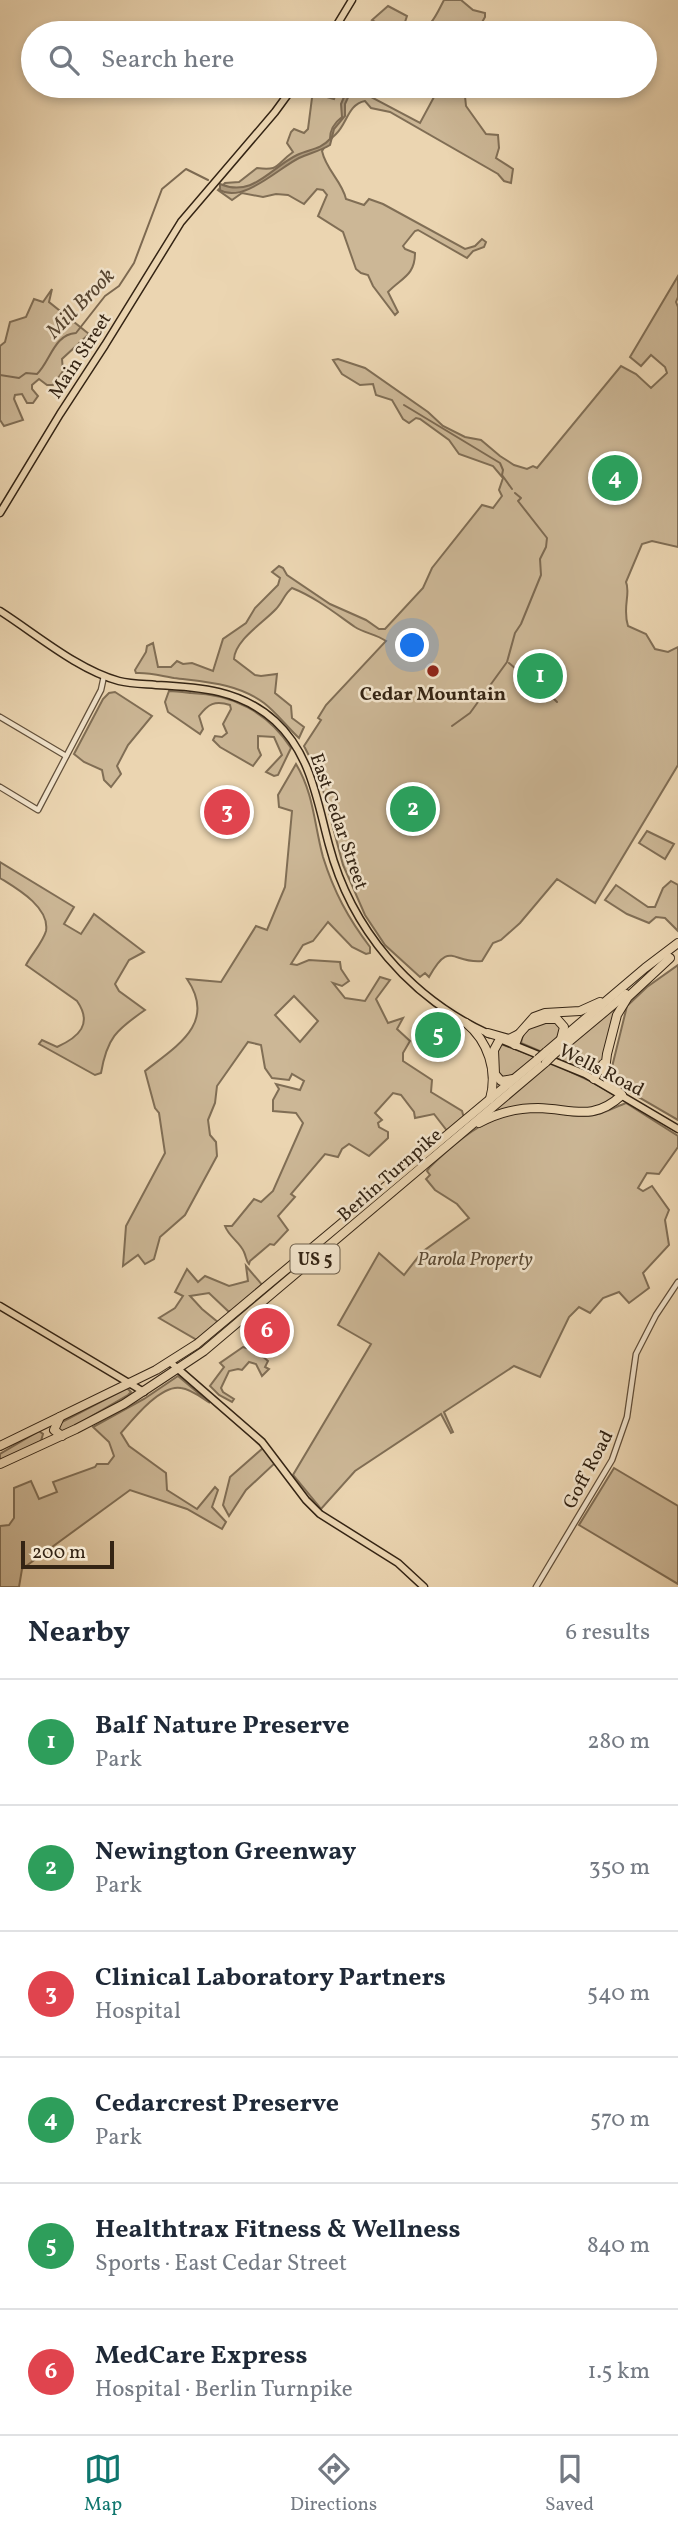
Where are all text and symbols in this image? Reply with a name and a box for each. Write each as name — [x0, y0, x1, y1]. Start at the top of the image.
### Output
search box — [21, 21, 657, 98]
icon: search — [45, 41, 83, 79]
text: Search here — [101, 42, 234, 78]
water label: Mill Brook — [40, 262, 122, 346]
street label: Main Street — [43, 308, 118, 404]
pin: 4 — [592, 452, 638, 504]
your location — [395, 628, 429, 662]
pin: 1 — [517, 650, 563, 702]
marker: Cedar Mountain — [425, 663, 441, 679]
place label: Cedar Mountain — [360, 682, 506, 708]
street label: East Cedar Street — [303, 750, 374, 894]
pin: 2 — [390, 783, 436, 835]
pin: 3 — [204, 786, 250, 838]
pin: 5 — [415, 1009, 461, 1061]
street label: Wells Road — [554, 1038, 648, 1103]
street label: Berlin Turnpike — [332, 1123, 448, 1228]
road number: US 5 — [290, 1244, 340, 1274]
park label: Parola Property — [417, 1247, 533, 1273]
pin: 6 — [244, 1305, 290, 1357]
street label: Goff Road — [557, 1426, 620, 1514]
scale bar — [21, 1538, 114, 1570]
text: 200 m — [32, 1540, 86, 1566]
text: Nearby — [28, 1612, 130, 1654]
text: 6 results — [566, 1617, 650, 1649]
text: Balf Nature Preserve — [95, 1708, 349, 1744]
text: 1 — [46, 1726, 56, 1758]
text: 280 m — [587, 1726, 650, 1758]
text: Park — [95, 1744, 142, 1776]
text: Newington Greenway — [95, 1834, 356, 1870]
text: 2 — [45, 1852, 57, 1884]
text: 350 m — [589, 1852, 650, 1884]
text: Park — [95, 1870, 142, 1902]
text: Clinical Laboratory Partners — [95, 1960, 446, 1996]
text: 3 — [45, 1978, 57, 2010]
text: 540 m — [587, 1978, 650, 2010]
text: Hospital — [95, 1996, 181, 2028]
text: Cedarcrest Preserve — [95, 2086, 339, 2122]
text: 4 — [44, 2104, 58, 2136]
text: 570 m — [590, 2104, 650, 2136]
text: Park — [95, 2122, 142, 2154]
text: Healthtrax Fitness & Wellness — [95, 2212, 460, 2248]
text: 5 — [45, 2230, 57, 2262]
text: 840 m — [587, 2230, 650, 2262]
text: Sports · East Cedar Street — [95, 2248, 347, 2280]
text: MedCare Express — [95, 2338, 307, 2374]
text: 6 — [45, 2356, 57, 2388]
text: 1.5 km — [588, 2356, 650, 2388]
text: Hospital · Berlin Turnpike — [95, 2374, 353, 2406]
tab: Map — [84, 2450, 122, 2518]
tab: Directions — [290, 2450, 377, 2518]
tab: Saved — [545, 2450, 594, 2518]

